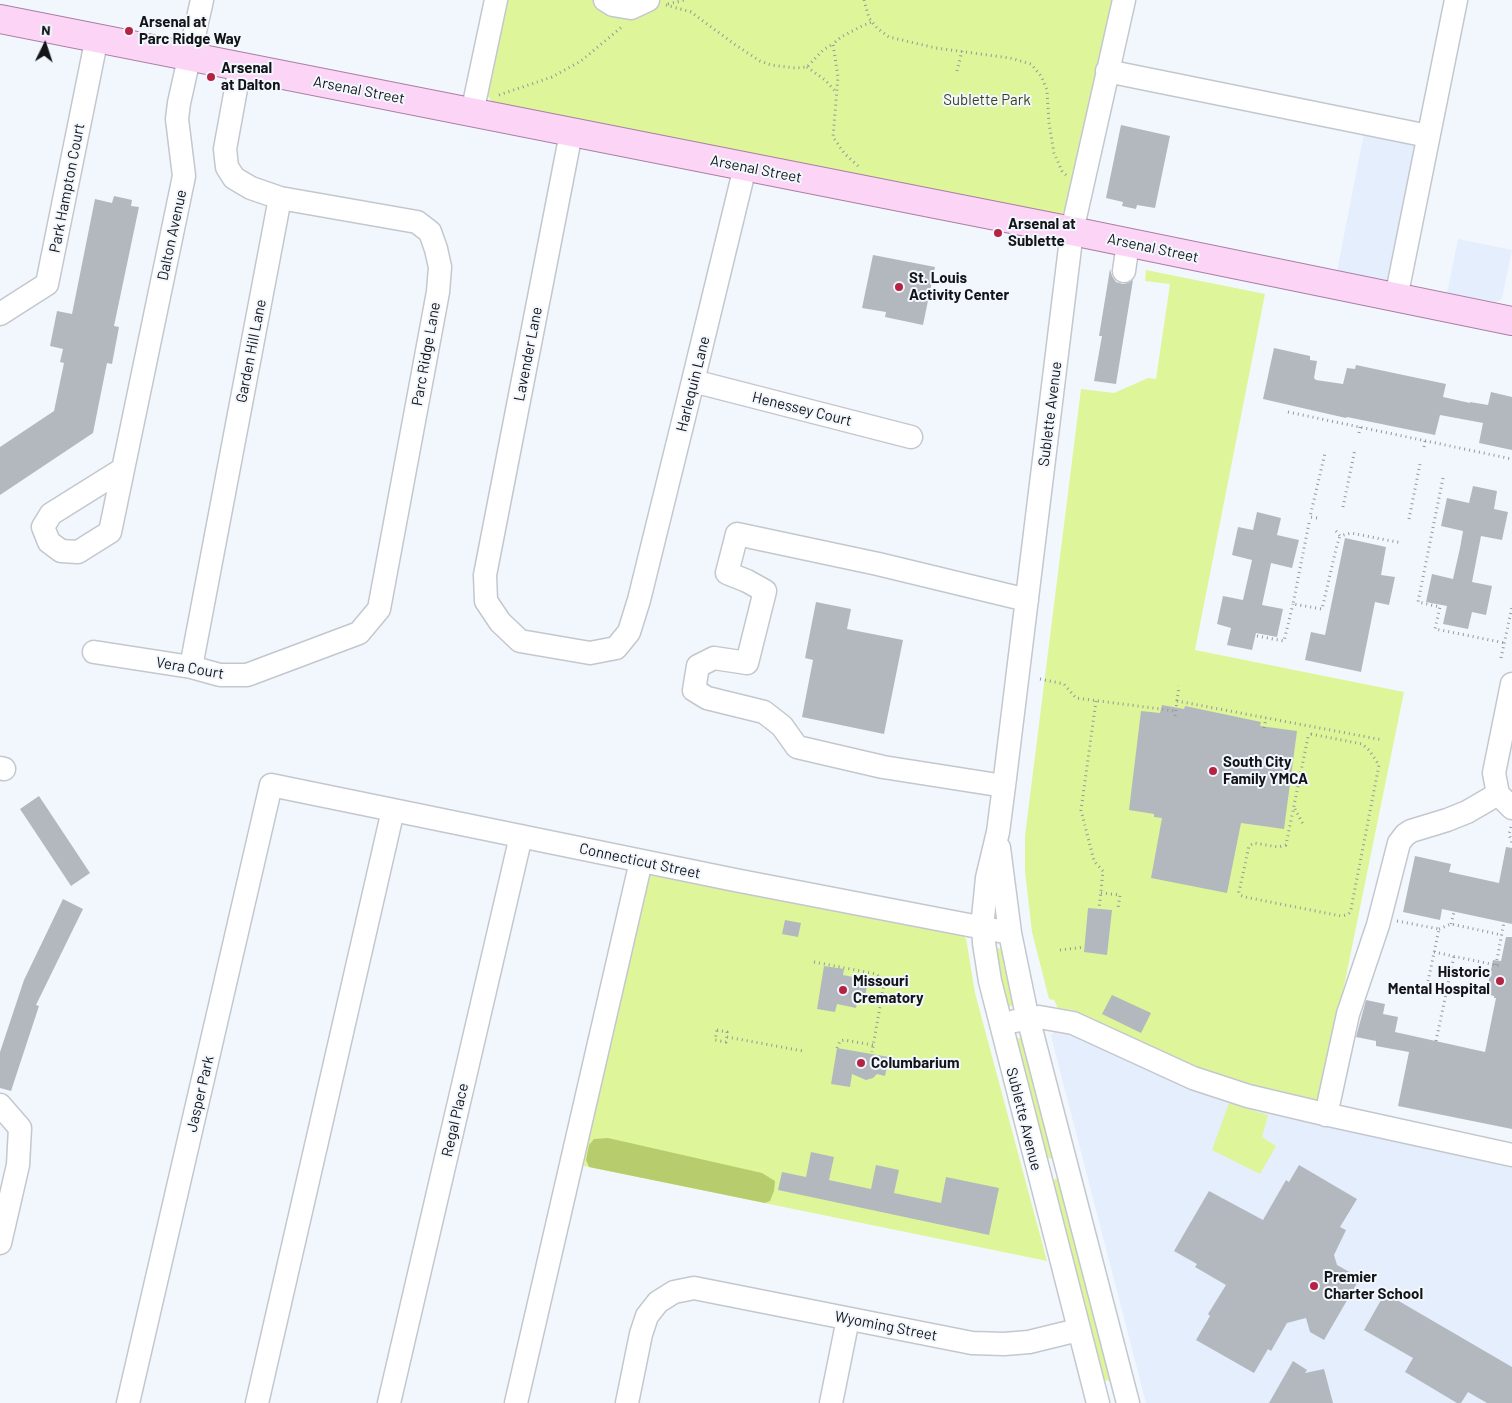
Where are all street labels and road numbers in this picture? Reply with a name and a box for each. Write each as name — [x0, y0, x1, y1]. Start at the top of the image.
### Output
street label: Arsenal Street — [312, 72, 406, 108]
street label: Park Hampton Court — [46, 122, 88, 254]
street label: Arsenal Street — [709, 151, 803, 187]
street label: Dalton Avenue — [154, 188, 190, 282]
street label: Arsenal Street — [1106, 230, 1200, 266]
street label: Garden Hill Lane — [232, 298, 270, 404]
street label: Parc Ridge Lane — [408, 301, 444, 407]
street label: Lavender Lane — [510, 305, 546, 403]
street label: Harlequin Lane — [672, 334, 714, 434]
street label: Sublette Avenue — [1035, 360, 1065, 468]
street label: Henessey Court — [750, 388, 854, 430]
street label: Vera Court — [155, 653, 225, 683]
street label: Connecticut Street — [578, 839, 702, 883]
street label: Jasper Park — [182, 1054, 218, 1134]
street label: Sublette Avenue — [1002, 1066, 1046, 1172]
street label: Regal Place — [438, 1081, 472, 1159]
street label: Wyoming Street — [833, 1307, 939, 1345]

